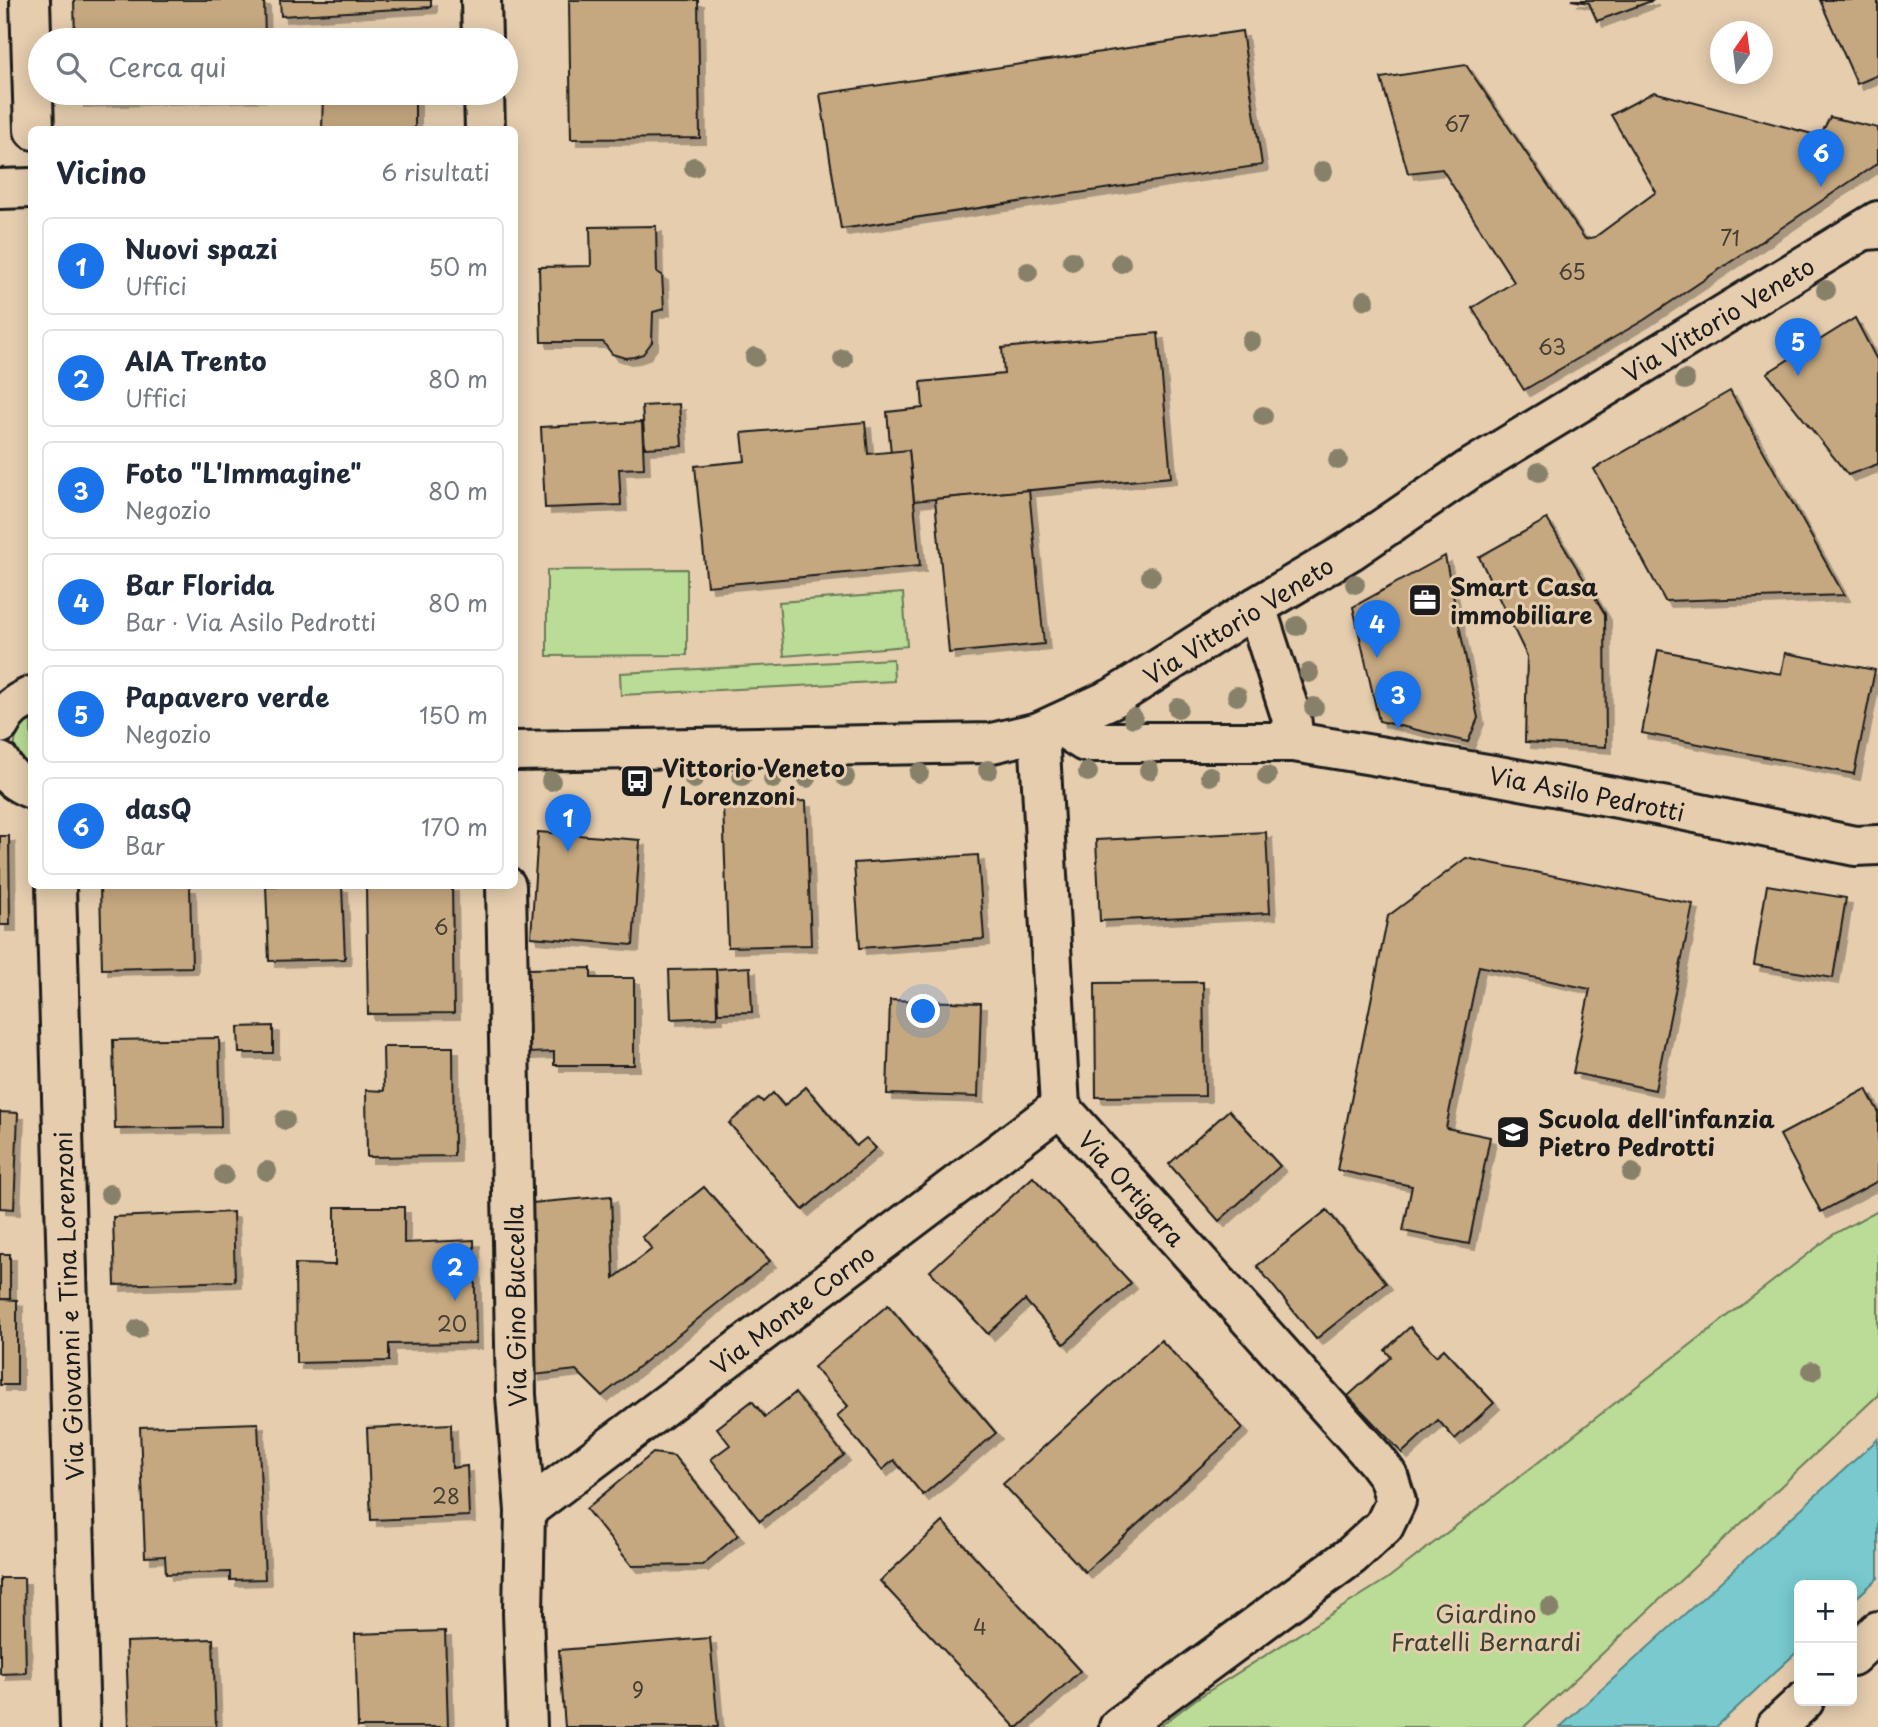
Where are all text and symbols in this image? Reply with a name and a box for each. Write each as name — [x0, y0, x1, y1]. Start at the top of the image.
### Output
north arrow — [1710, 21, 1773, 84]
search box — [28, 28, 518, 105]
text: Cerca qui — [108, 47, 227, 86]
icon: search — [52, 48, 90, 86]
house number: 67 — [1444, 107, 1470, 139]
pin: 6 — [1798, 129, 1844, 187]
text: Vicino — [56, 149, 146, 194]
text: 6 risultati — [381, 154, 490, 189]
house number: 71 — [1720, 221, 1740, 253]
text: Nuovi spazi — [125, 229, 277, 268]
street label: Via Vittorio Veneto — [1615, 247, 1821, 391]
text: 1 — [76, 249, 87, 284]
text: 50 m — [428, 249, 488, 284]
house number: 65 — [1558, 255, 1586, 287]
text: Uffici — [125, 268, 187, 303]
pin: 5 — [1775, 318, 1821, 376]
house number: 63 — [1538, 330, 1566, 362]
text: AIA Trento — [125, 341, 267, 380]
text: 2 — [73, 361, 89, 396]
text: 80 m — [428, 361, 488, 396]
text: Uffici — [125, 380, 187, 415]
text: Foto "L'Immagine" — [125, 453, 362, 492]
text: 3 — [73, 473, 89, 508]
text: 80 m — [428, 473, 488, 508]
text: Negozio — [125, 492, 211, 527]
street label: Via Vittorio Veneto — [1136, 547, 1340, 693]
text: Bar Florida — [125, 565, 274, 604]
place label: Smart Casa immobiliare — [1450, 568, 1598, 632]
office icon: Smart Casa immobiliare — [1406, 581, 1444, 619]
text: 4 — [73, 585, 89, 620]
text: 80 m — [428, 585, 488, 620]
pin: 4 — [1354, 600, 1400, 658]
text: Bar · Via Asilo Pedrotti — [125, 604, 376, 639]
pin: 3 — [1375, 671, 1421, 729]
text: Papavero verde — [125, 677, 329, 716]
text: 5 — [74, 697, 88, 732]
text: 150 m — [419, 697, 488, 732]
text: Negozio — [125, 716, 211, 751]
place label: Vittorio Veneto / Lorenzoni — [661, 749, 845, 813]
street label: Via Asilo Pedrotti — [1486, 756, 1688, 830]
bus stop icon: Vittorio Veneto / Lorenzoni — [618, 762, 656, 800]
text: dasQ — [125, 789, 192, 828]
pin: 1 — [545, 794, 591, 852]
text: 6 — [73, 809, 89, 844]
text: 170 m — [421, 809, 488, 844]
text: Bar — [125, 828, 165, 863]
house number: 6 — [434, 910, 448, 942]
your location — [906, 994, 940, 1028]
place label: Scuola dell'infanzia Pietro Pedrotti — [1538, 1100, 1776, 1164]
school or university icon: Scuola dell'infanzia Pietro Pedrotti — [1494, 1113, 1532, 1151]
street label: Via Ortigara — [1070, 1122, 1194, 1254]
street label: Via Giovanni e Tina Lorenzoni — [44, 1131, 92, 1481]
street label: Via Gino Buccella — [495, 1204, 535, 1408]
street label: Via Monte Corno — [702, 1235, 882, 1383]
pin: 2 — [432, 1243, 478, 1301]
house number: 20 — [437, 1307, 467, 1339]
house number: 28 — [432, 1479, 460, 1511]
map controls — [1794, 1580, 1857, 1706]
button: + — [1794, 1580, 1857, 1643]
park label: Giardino Fratelli Bernardi — [1391, 1595, 1581, 1659]
house number: 4 — [973, 1610, 987, 1642]
button: − — [1794, 1643, 1857, 1706]
house number: 9 — [632, 1673, 644, 1705]

